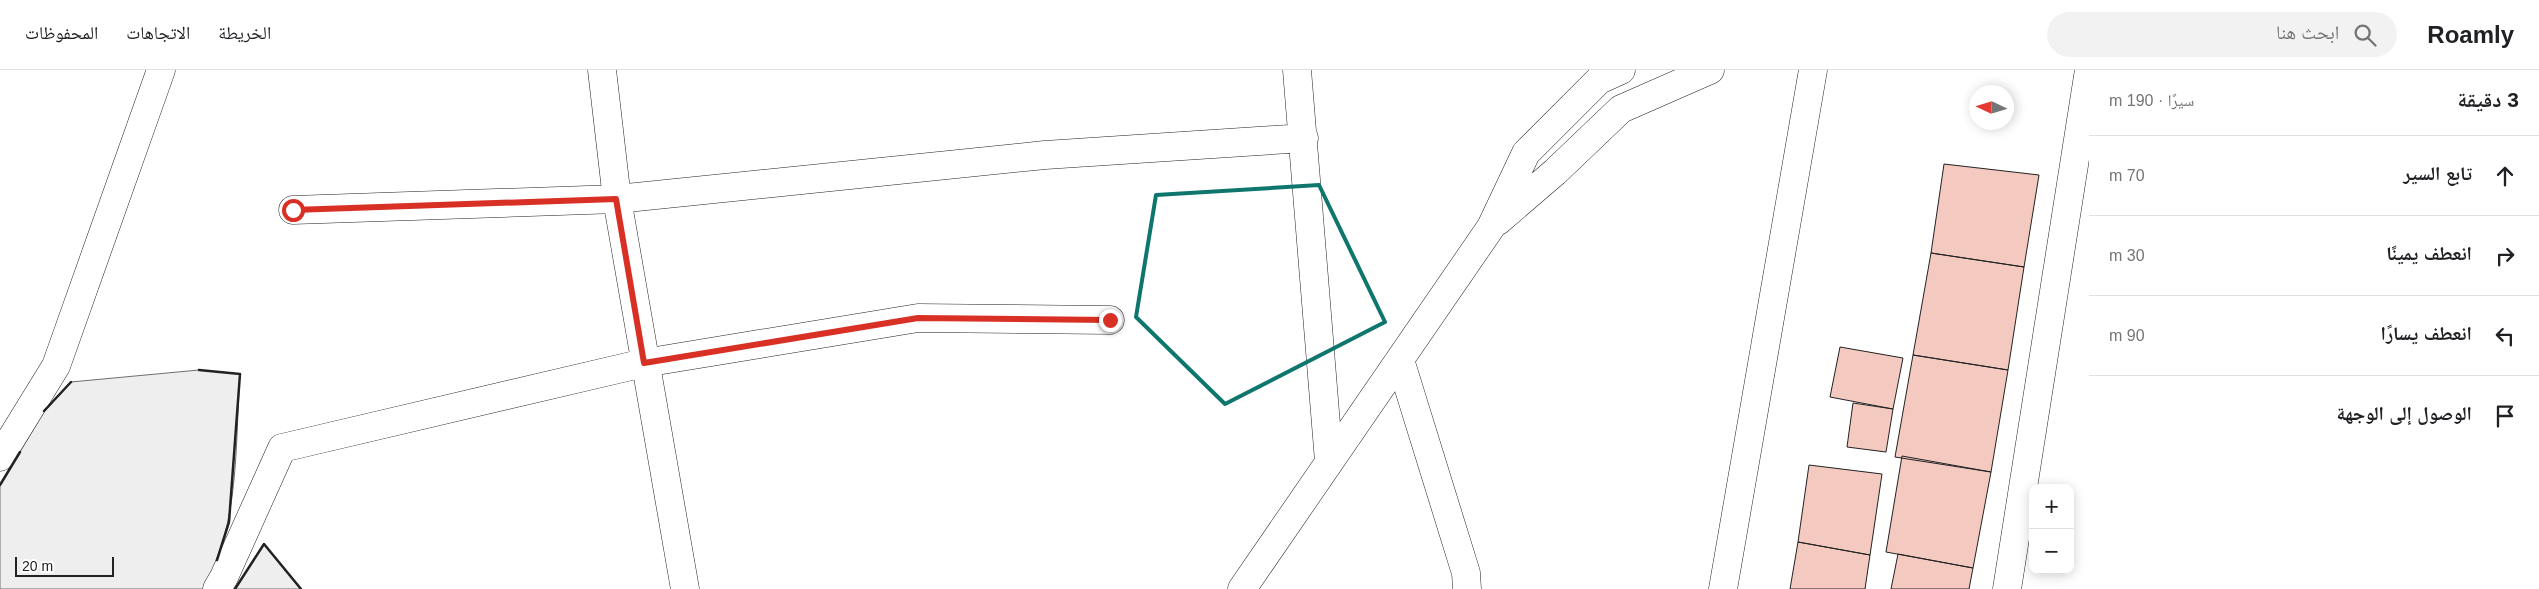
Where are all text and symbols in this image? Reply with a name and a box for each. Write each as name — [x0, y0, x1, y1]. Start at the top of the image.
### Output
search box — [2047, 12, 2397, 57]
icon: search — [2351, 21, 2379, 49]
text: Roamly — [2427, 21, 2514, 48]
text: ابحث هنا — [2276, 22, 2339, 43]
text: المحفوظات — [25, 23, 98, 43]
text: الاتجاهات — [126, 23, 190, 43]
text: الخريطة — [218, 23, 271, 43]
north arrow — [1969, 85, 2014, 130]
text: 3 دقيقة — [2457, 88, 2519, 111]
text: سيرًا · 190 m — [2109, 92, 2194, 109]
icon: ahead — [2491, 162, 2519, 190]
text: تابع السير — [2403, 163, 2472, 184]
text: 70 m — [2109, 167, 2145, 184]
route start — [282, 199, 305, 222]
icon: right — [2491, 242, 2519, 270]
text: انعطف يمينًا — [2386, 243, 2472, 264]
text: 30 m — [2109, 247, 2145, 264]
route end — [1099, 309, 1122, 332]
icon: left — [2491, 322, 2519, 350]
text: انعطف يسارًا — [2381, 323, 2472, 344]
text: 90 m — [2109, 327, 2145, 344]
icon: arrive — [2491, 402, 2519, 430]
text: الوصول إلى الوجهة — [2336, 403, 2472, 424]
map controls — [2029, 484, 2074, 574]
button: + — [2029, 484, 2074, 529]
button: − — [2029, 529, 2074, 574]
scale bar — [15, 554, 114, 577]
text: 20 m — [22, 558, 53, 574]

